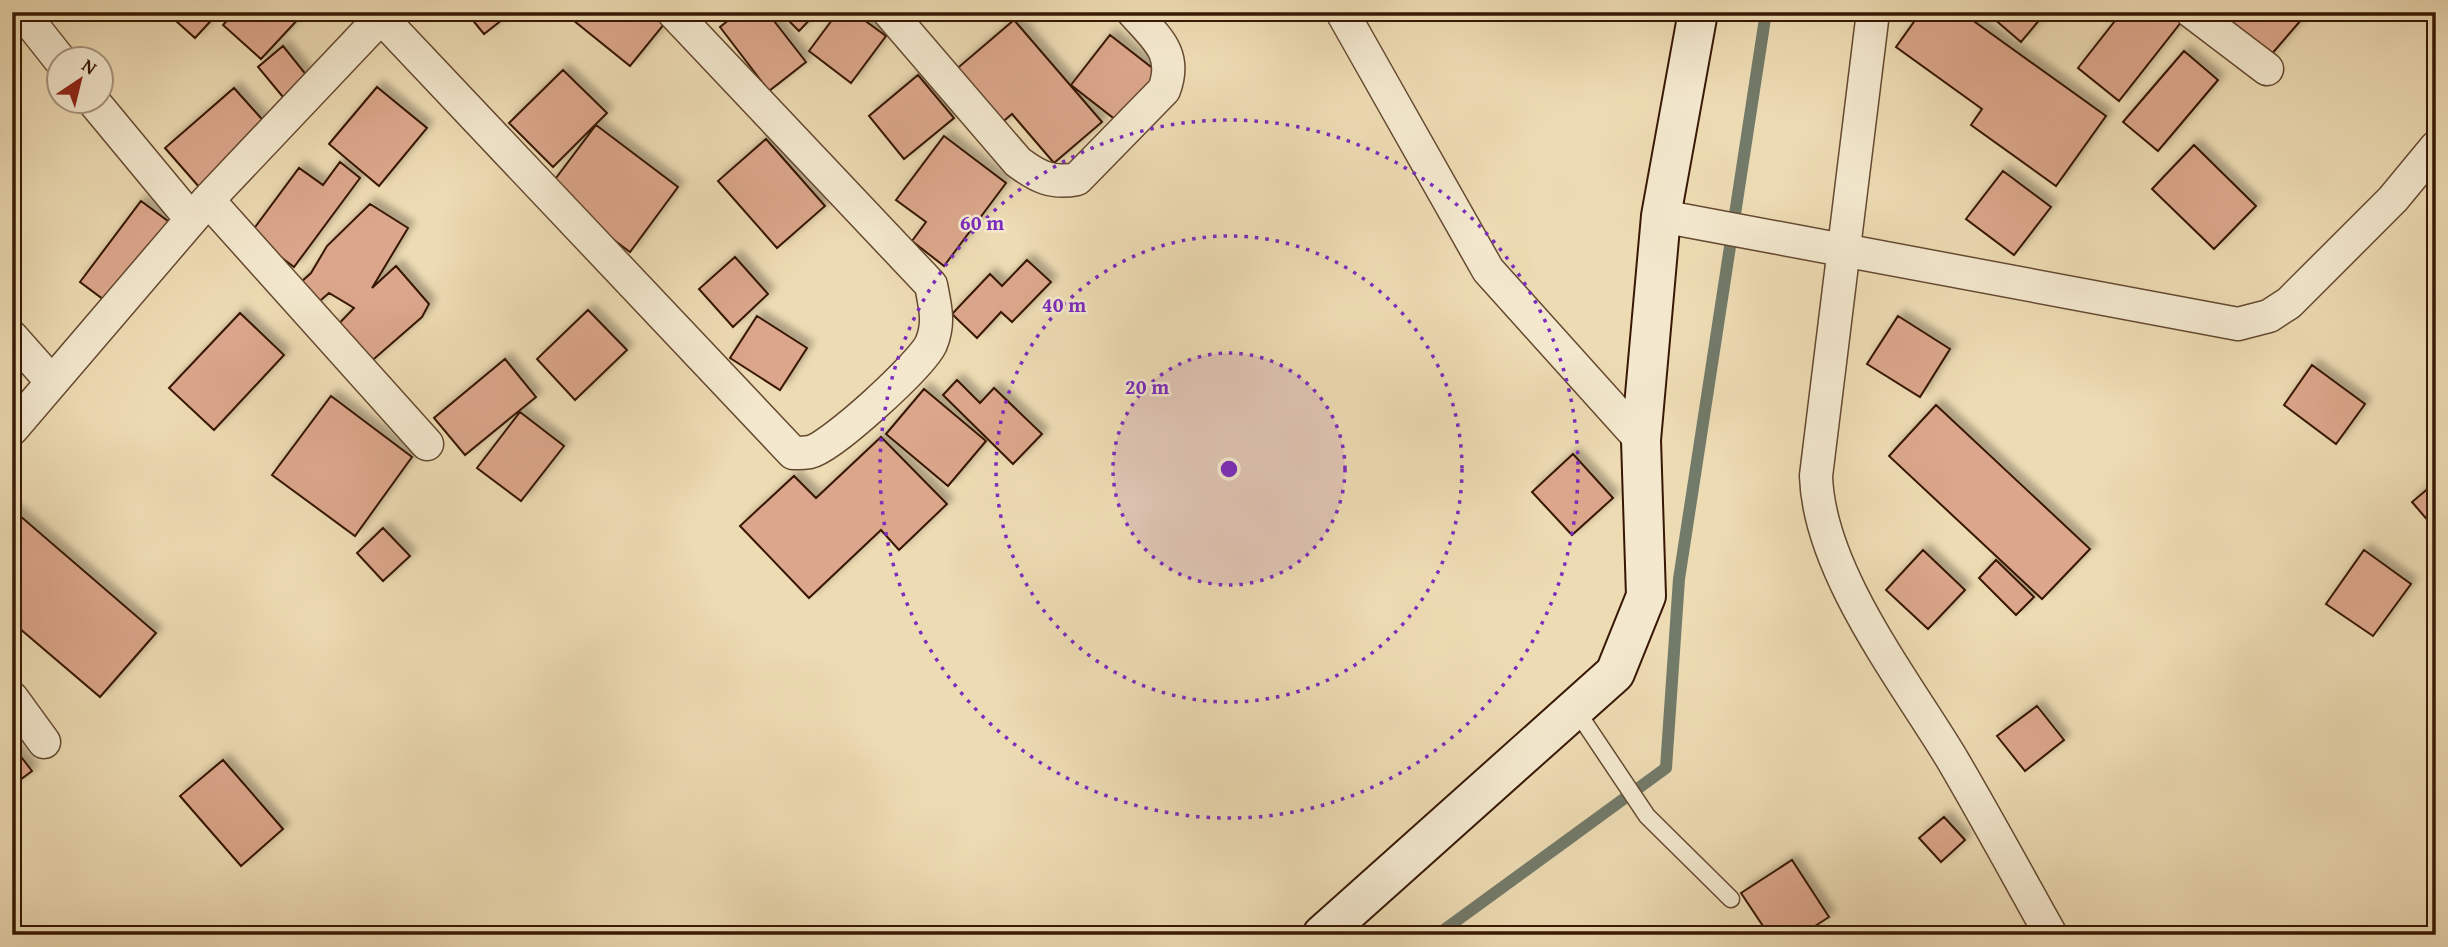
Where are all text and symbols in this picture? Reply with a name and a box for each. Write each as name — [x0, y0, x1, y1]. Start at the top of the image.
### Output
north arrow — [46, 46, 116, 116]
text: N — [77, 51, 103, 81]
text: 60 m — [960, 207, 1004, 238]
text: 40 m — [1042, 289, 1086, 320]
text: 20 m — [1125, 371, 1169, 402]
centre of rings — [1217, 457, 1241, 481]

